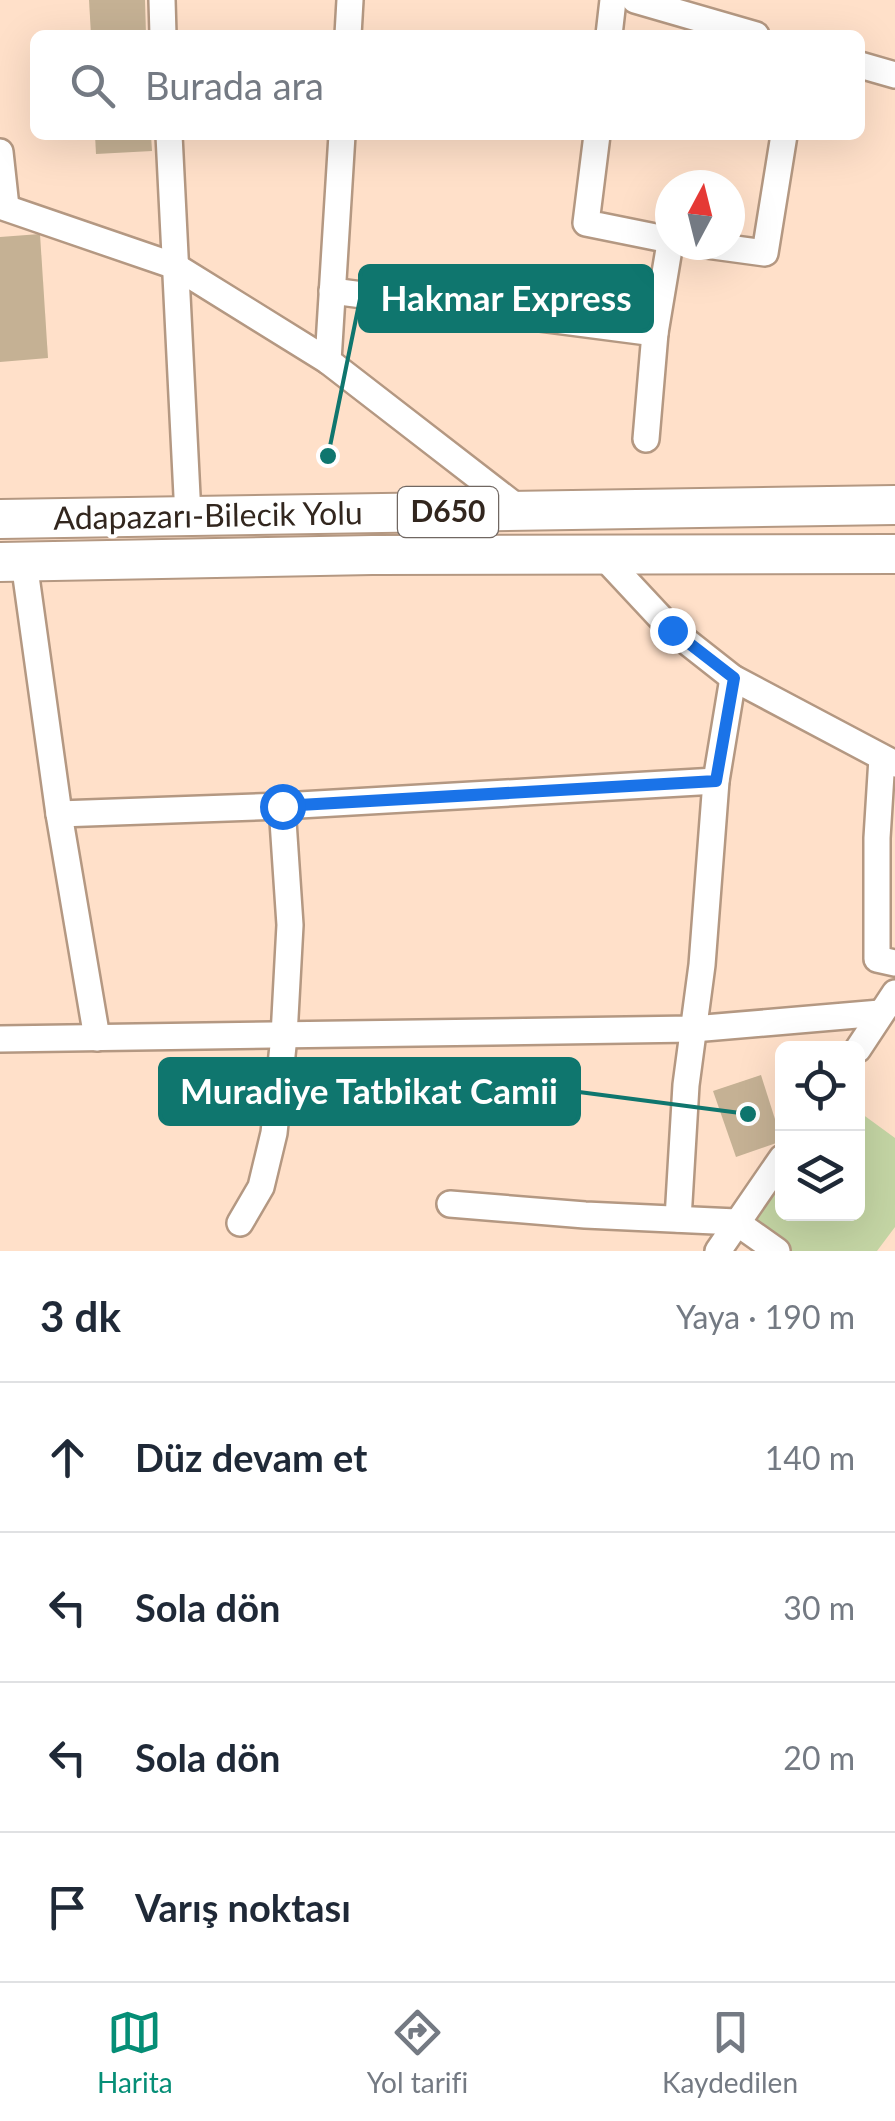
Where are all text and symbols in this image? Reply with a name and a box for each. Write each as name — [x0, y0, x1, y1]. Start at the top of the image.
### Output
search box — [30, 30, 865, 140]
icon: search — [65, 58, 120, 113]
text: Burada ara — [145, 62, 324, 108]
north arrow — [655, 170, 745, 260]
callout: Hakmar Express — [360, 266, 652, 331]
text: Hakmar Express — [380, 276, 632, 318]
road number: D650 — [398, 487, 498, 537]
street label: Adapazarı-Bilecik Yolu — [53, 492, 363, 537]
route end — [650, 608, 696, 654]
route start — [260, 784, 306, 830]
map controls — [775, 1041, 865, 1221]
button: locate — [775, 1041, 865, 1131]
callout: Muradiye Tatbikat Camii — [160, 1059, 579, 1124]
text: Muradiye Tatbikat Camii — [180, 1069, 558, 1111]
button: layers — [775, 1131, 865, 1221]
text: 3 dk — [40, 1291, 121, 1341]
text: Yaya · 190 m — [676, 1297, 855, 1336]
icon: ahead — [40, 1430, 95, 1485]
text: Düz devam et — [135, 1434, 367, 1480]
text: 140 m — [765, 1438, 855, 1477]
icon: left — [40, 1580, 95, 1635]
text: Sola dön — [135, 1584, 280, 1630]
text: 30 m — [783, 1588, 855, 1627]
icon: left — [40, 1730, 95, 1785]
text: Sola dön — [135, 1734, 280, 1780]
text: 20 m — [783, 1738, 855, 1777]
icon: arrive — [40, 1880, 95, 1935]
text: Varış noktası — [135, 1884, 351, 1930]
tab: Harita — [97, 2005, 173, 2099]
tab: Yol tarifi — [367, 2005, 468, 2099]
tab: Kaydedilen — [662, 2005, 798, 2099]

